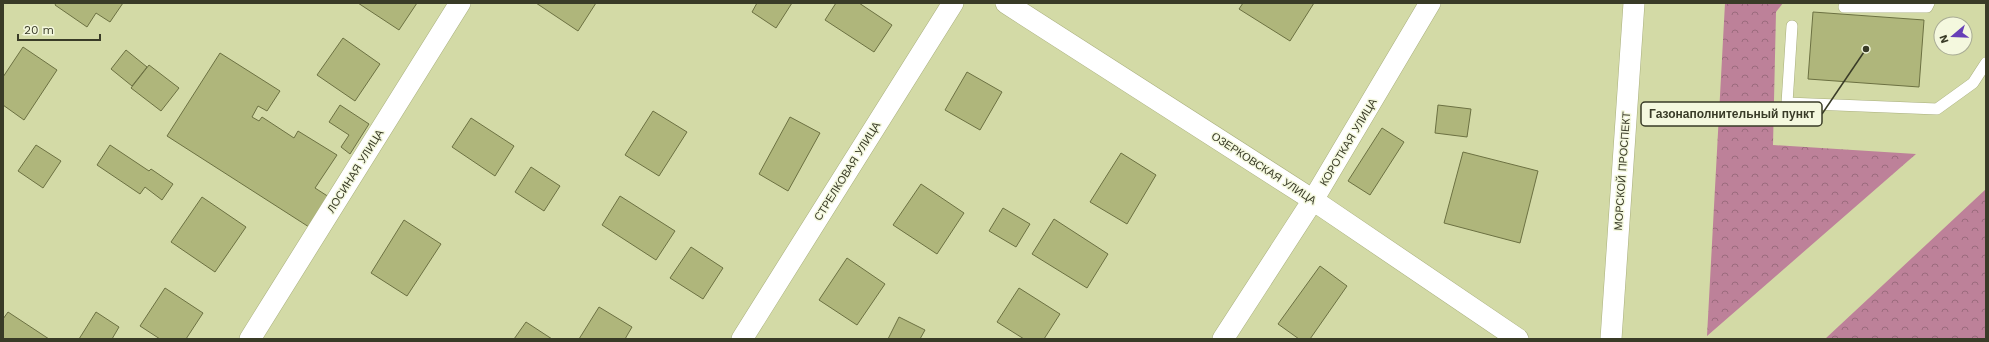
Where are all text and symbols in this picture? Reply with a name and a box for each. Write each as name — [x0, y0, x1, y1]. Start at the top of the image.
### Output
scale bar — [18, 16, 100, 42]
north arrow — [1933, 16, 1973, 56]
text: 20 m — [24, 23, 54, 37]
text: N — [1937, 33, 1951, 45]
street label: КОРОТКАЯ УЛИЦА — [1317, 96, 1380, 188]
callout: Газонаполнительный пункт — [1641, 102, 1822, 126]
text: Газонаполнительный пункт — [1649, 107, 1815, 121]
street label: МОРСКОЙ ПРОСПЕКТ — [1612, 111, 1633, 231]
street label: СТРЕЛКОВАЯ УЛИЦА — [812, 119, 884, 223]
street label: ЛОСИНАЯ УЛИЦА — [325, 127, 387, 215]
street label: ОЗЕРКОВСКАЯ УЛИЦА — [1209, 130, 1319, 208]

